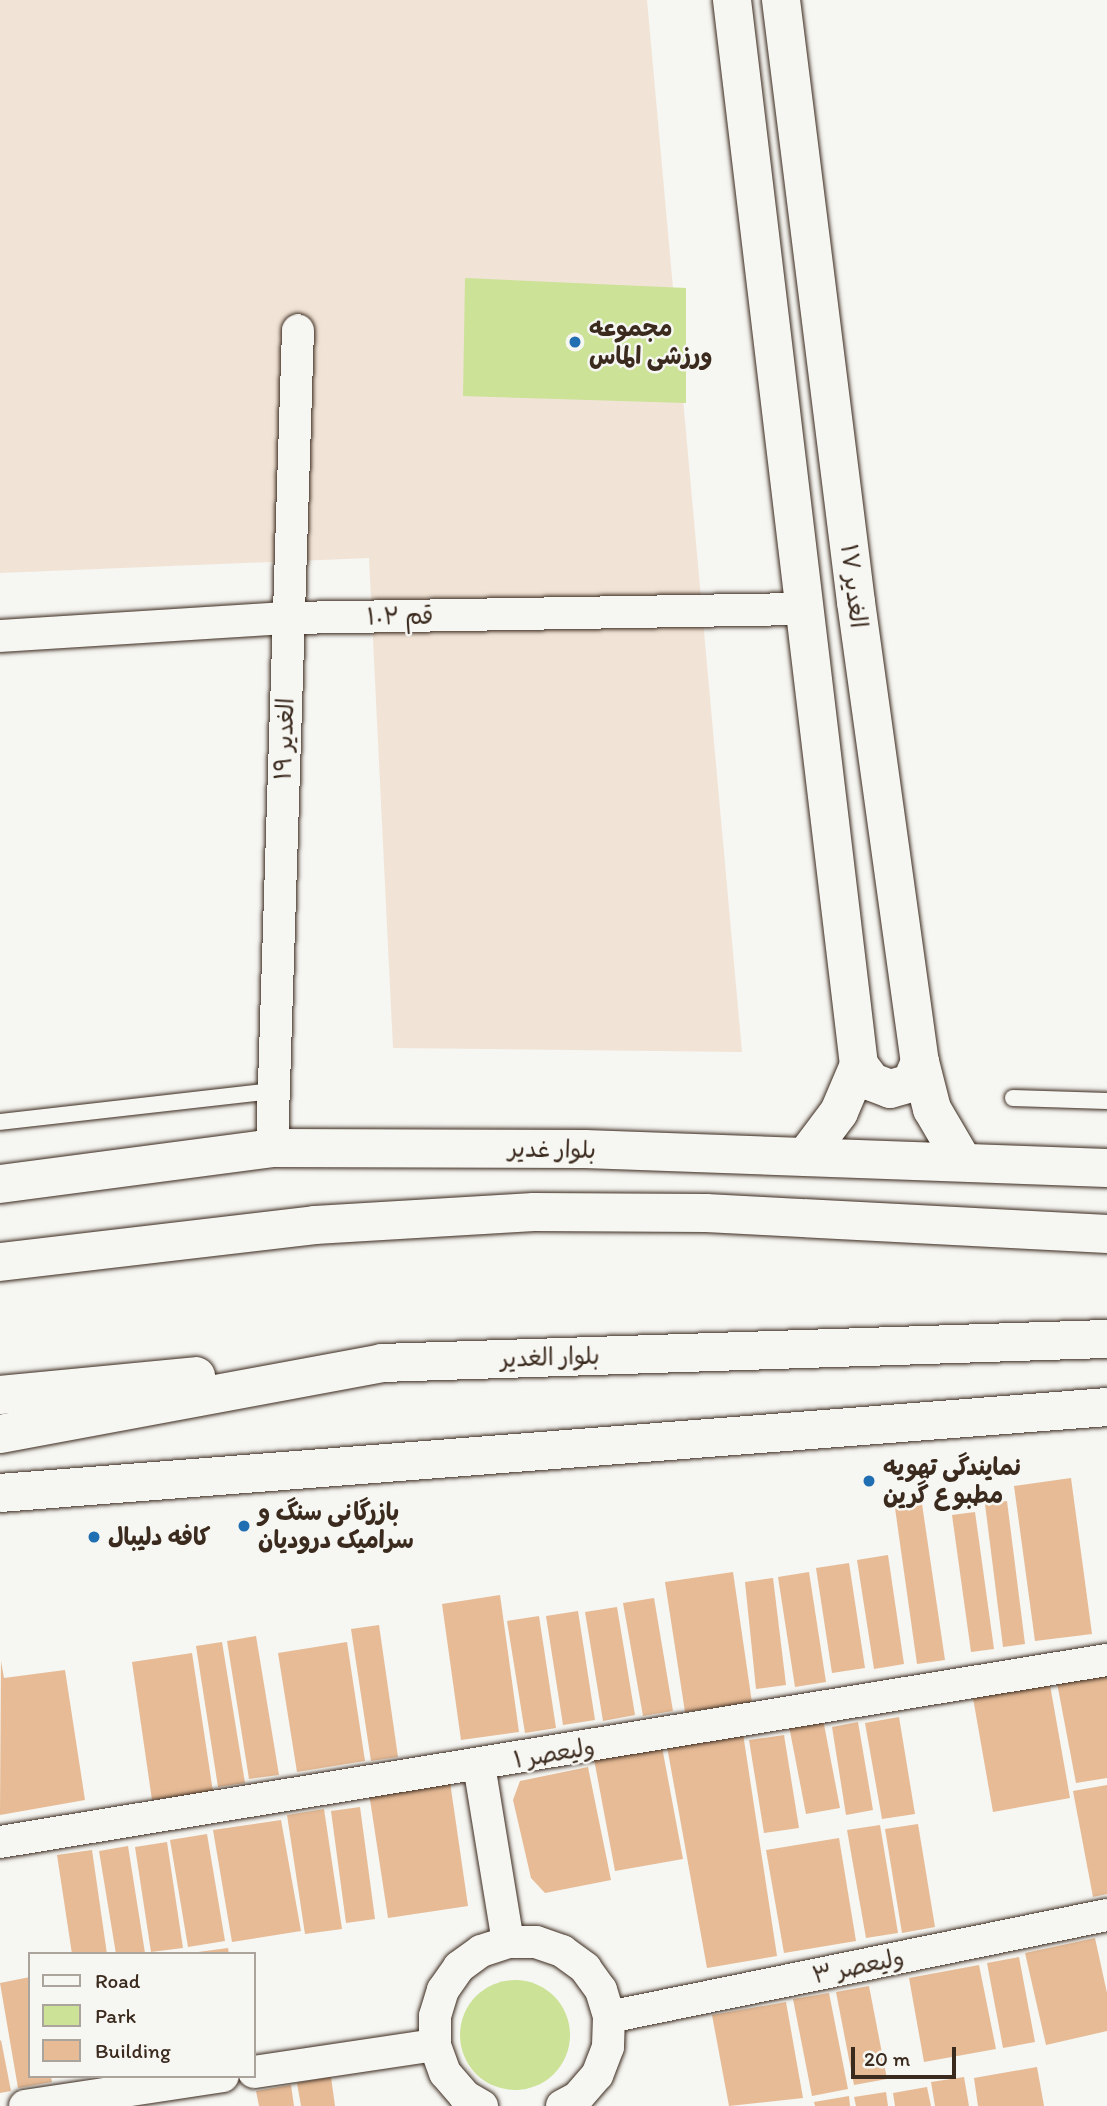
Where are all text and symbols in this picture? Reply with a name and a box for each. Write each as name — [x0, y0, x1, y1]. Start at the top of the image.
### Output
place label: مجموعه ورزشی الماس — [589, 314, 712, 370]
marker: مجموعه ورزشی الماس — [567, 334, 583, 350]
street label: الغدیر ۱۷ — [835, 542, 873, 630]
street label: قم ۱۰۲ — [367, 601, 433, 631]
street label: الغدیر ۱۹ — [268, 697, 300, 781]
street label: بلوار غدیر — [508, 1134, 596, 1164]
street label: بلوار الغدیر — [500, 1341, 600, 1373]
place label: نمایندگی تهویه مطبوع گرین — [883, 1453, 1021, 1509]
marker: نمایندگی تهویه مطبوع گرین — [861, 1473, 877, 1489]
place label: بازرگانی سنگ و سرامیک درودیان — [258, 1498, 414, 1554]
marker: بازرگانی سنگ و سرامیک درودیان — [236, 1518, 252, 1534]
place label: کافه دلیبال — [108, 1523, 210, 1551]
marker: کافه دلیبال — [86, 1529, 102, 1545]
street label: ولیعصر ۱ — [511, 1732, 597, 1774]
street label: ولیعصر ۳ — [810, 1942, 906, 1990]
legend — [28, 1952, 256, 2078]
text: Road — [95, 1968, 140, 1993]
text: Park — [95, 2003, 136, 2028]
scale bar — [855, 2032, 960, 2076]
text: Building — [95, 2038, 171, 2063]
text: 20 m — [864, 2046, 910, 2071]

